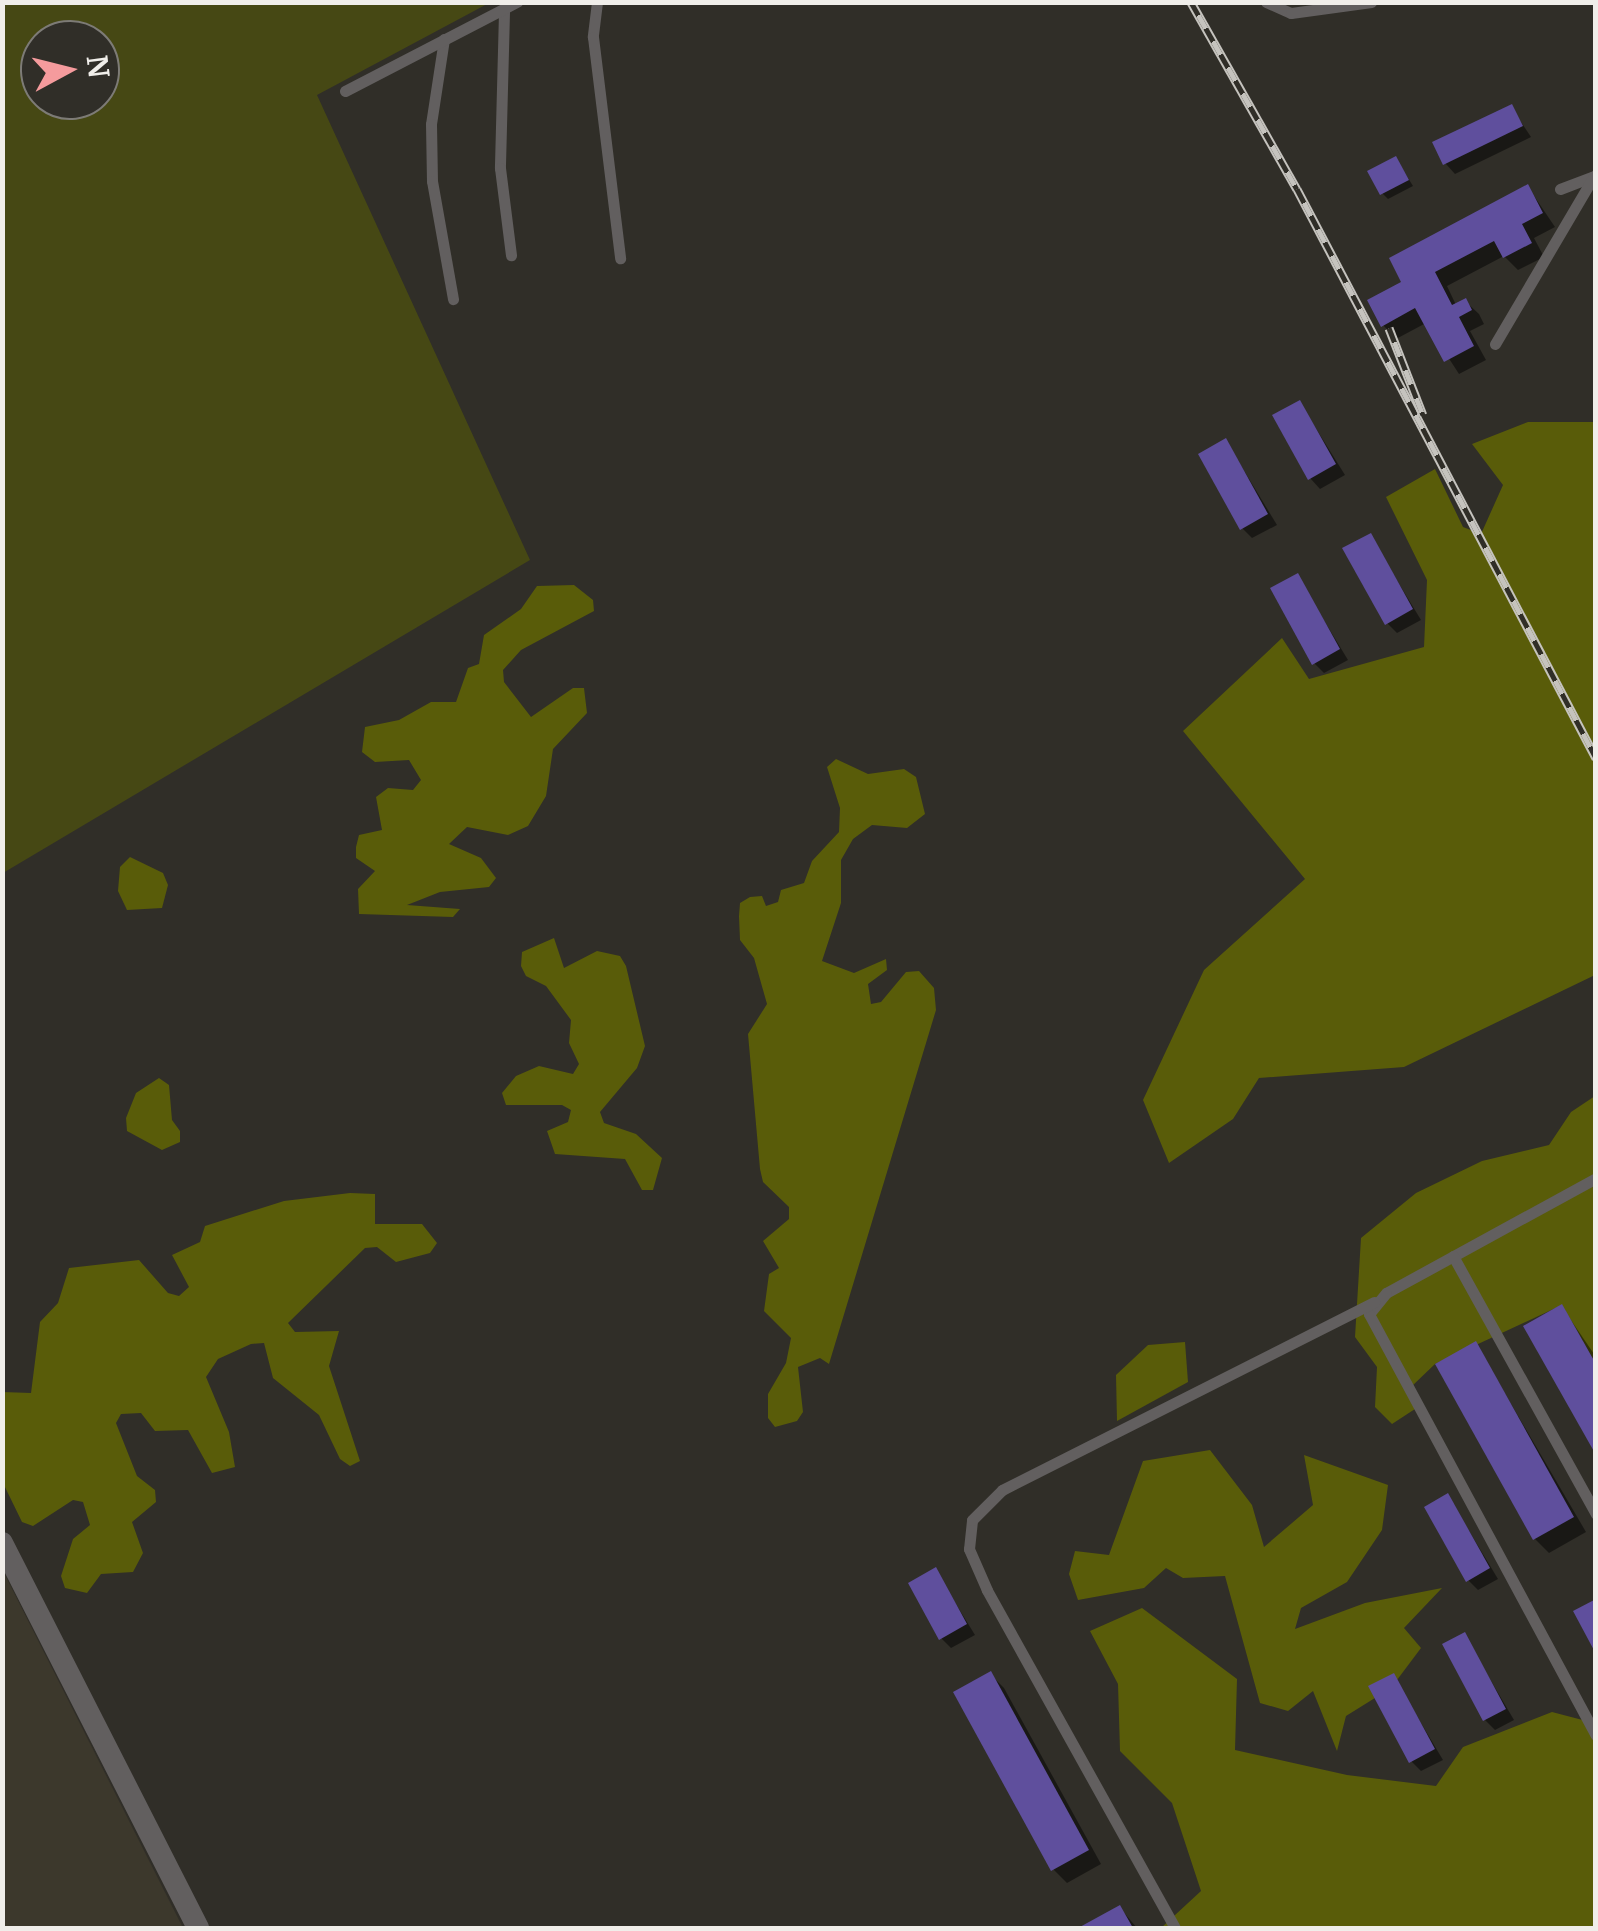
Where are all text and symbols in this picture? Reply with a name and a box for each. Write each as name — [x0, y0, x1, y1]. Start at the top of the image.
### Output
north arrow — [20, 20, 120, 120]
text: N — [79, 53, 117, 80]

